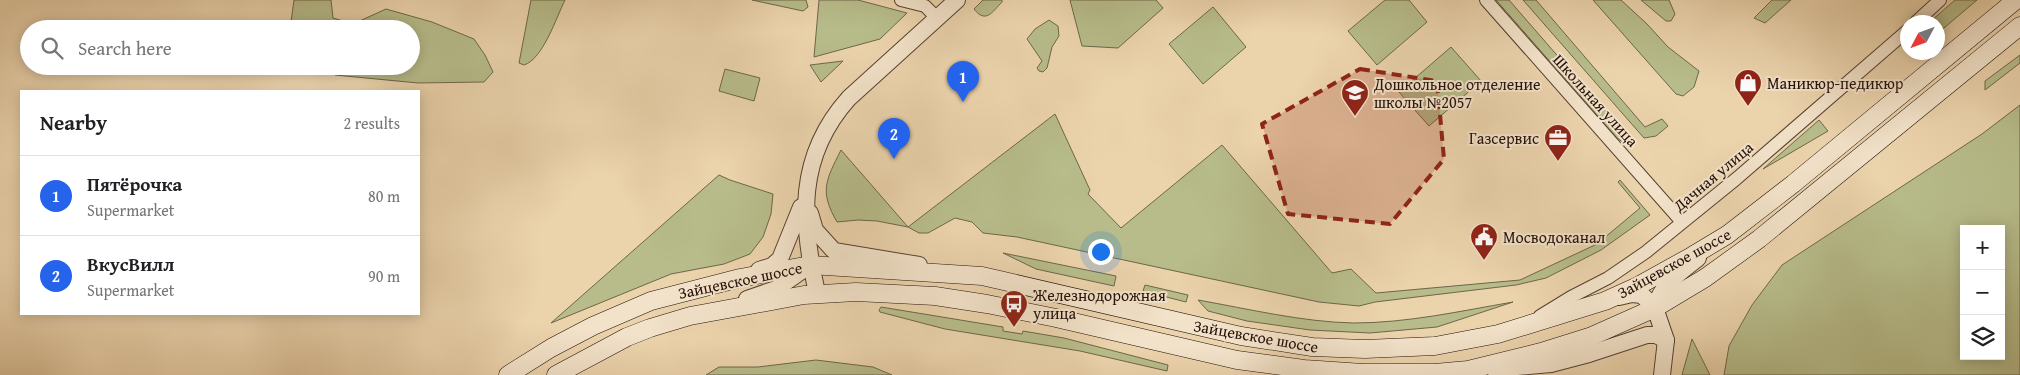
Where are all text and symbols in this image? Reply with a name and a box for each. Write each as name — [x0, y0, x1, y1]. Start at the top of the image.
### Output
north arrow — [1900, 15, 1945, 60]
search box — [20, 20, 420, 75]
icon: search — [38, 34, 66, 62]
text: Search here — [78, 34, 172, 62]
street label: Школьная улица — [1548, 48, 1645, 152]
pin: 1 — [947, 61, 979, 102]
shop icon: Маникюр-педикюр — [1733, 68, 1763, 107]
place label: Маникюр-педикюр — [1767, 71, 1904, 95]
place label: Дошкольное отделение школы №2057 — [1373, 72, 1541, 114]
school or university icon: Дошкольное отделение школы №2057 — [1340, 78, 1370, 117]
text: Nearby — [40, 107, 107, 138]
text: 2 results — [343, 111, 400, 135]
pin: 2 — [878, 118, 910, 159]
office icon: Газсервис — [1543, 123, 1573, 162]
place label: Газсервис — [1469, 126, 1539, 150]
street label: Дачная улица — [1667, 135, 1759, 217]
text: Пятёрочка — [87, 170, 182, 198]
text: 1 — [52, 184, 60, 208]
text: 80 m — [368, 184, 400, 208]
text: Supermarket — [87, 198, 174, 222]
public building icon: Мосводоканал — [1469, 222, 1499, 261]
street label: Зайцевское шоссе — [1613, 222, 1735, 304]
place label: Мосводоканал — [1503, 225, 1606, 249]
map controls — [1960, 225, 2005, 360]
button: + — [1960, 225, 2005, 270]
your location — [1088, 239, 1114, 265]
text: ВкусВилл — [87, 250, 174, 278]
street label: Зайцевское шоссе — [676, 255, 804, 305]
text: 2 — [52, 264, 60, 288]
text: 90 m — [368, 264, 400, 288]
button: − — [1960, 270, 2005, 315]
text: Supermarket — [87, 278, 174, 302]
place label: Железнодорожная улица — [1032, 283, 1166, 325]
bus stop icon: Железнодорожная улица — [999, 289, 1029, 328]
street label: Зайцевское шоссе — [1192, 313, 1320, 359]
button: layers — [1960, 315, 2005, 360]

